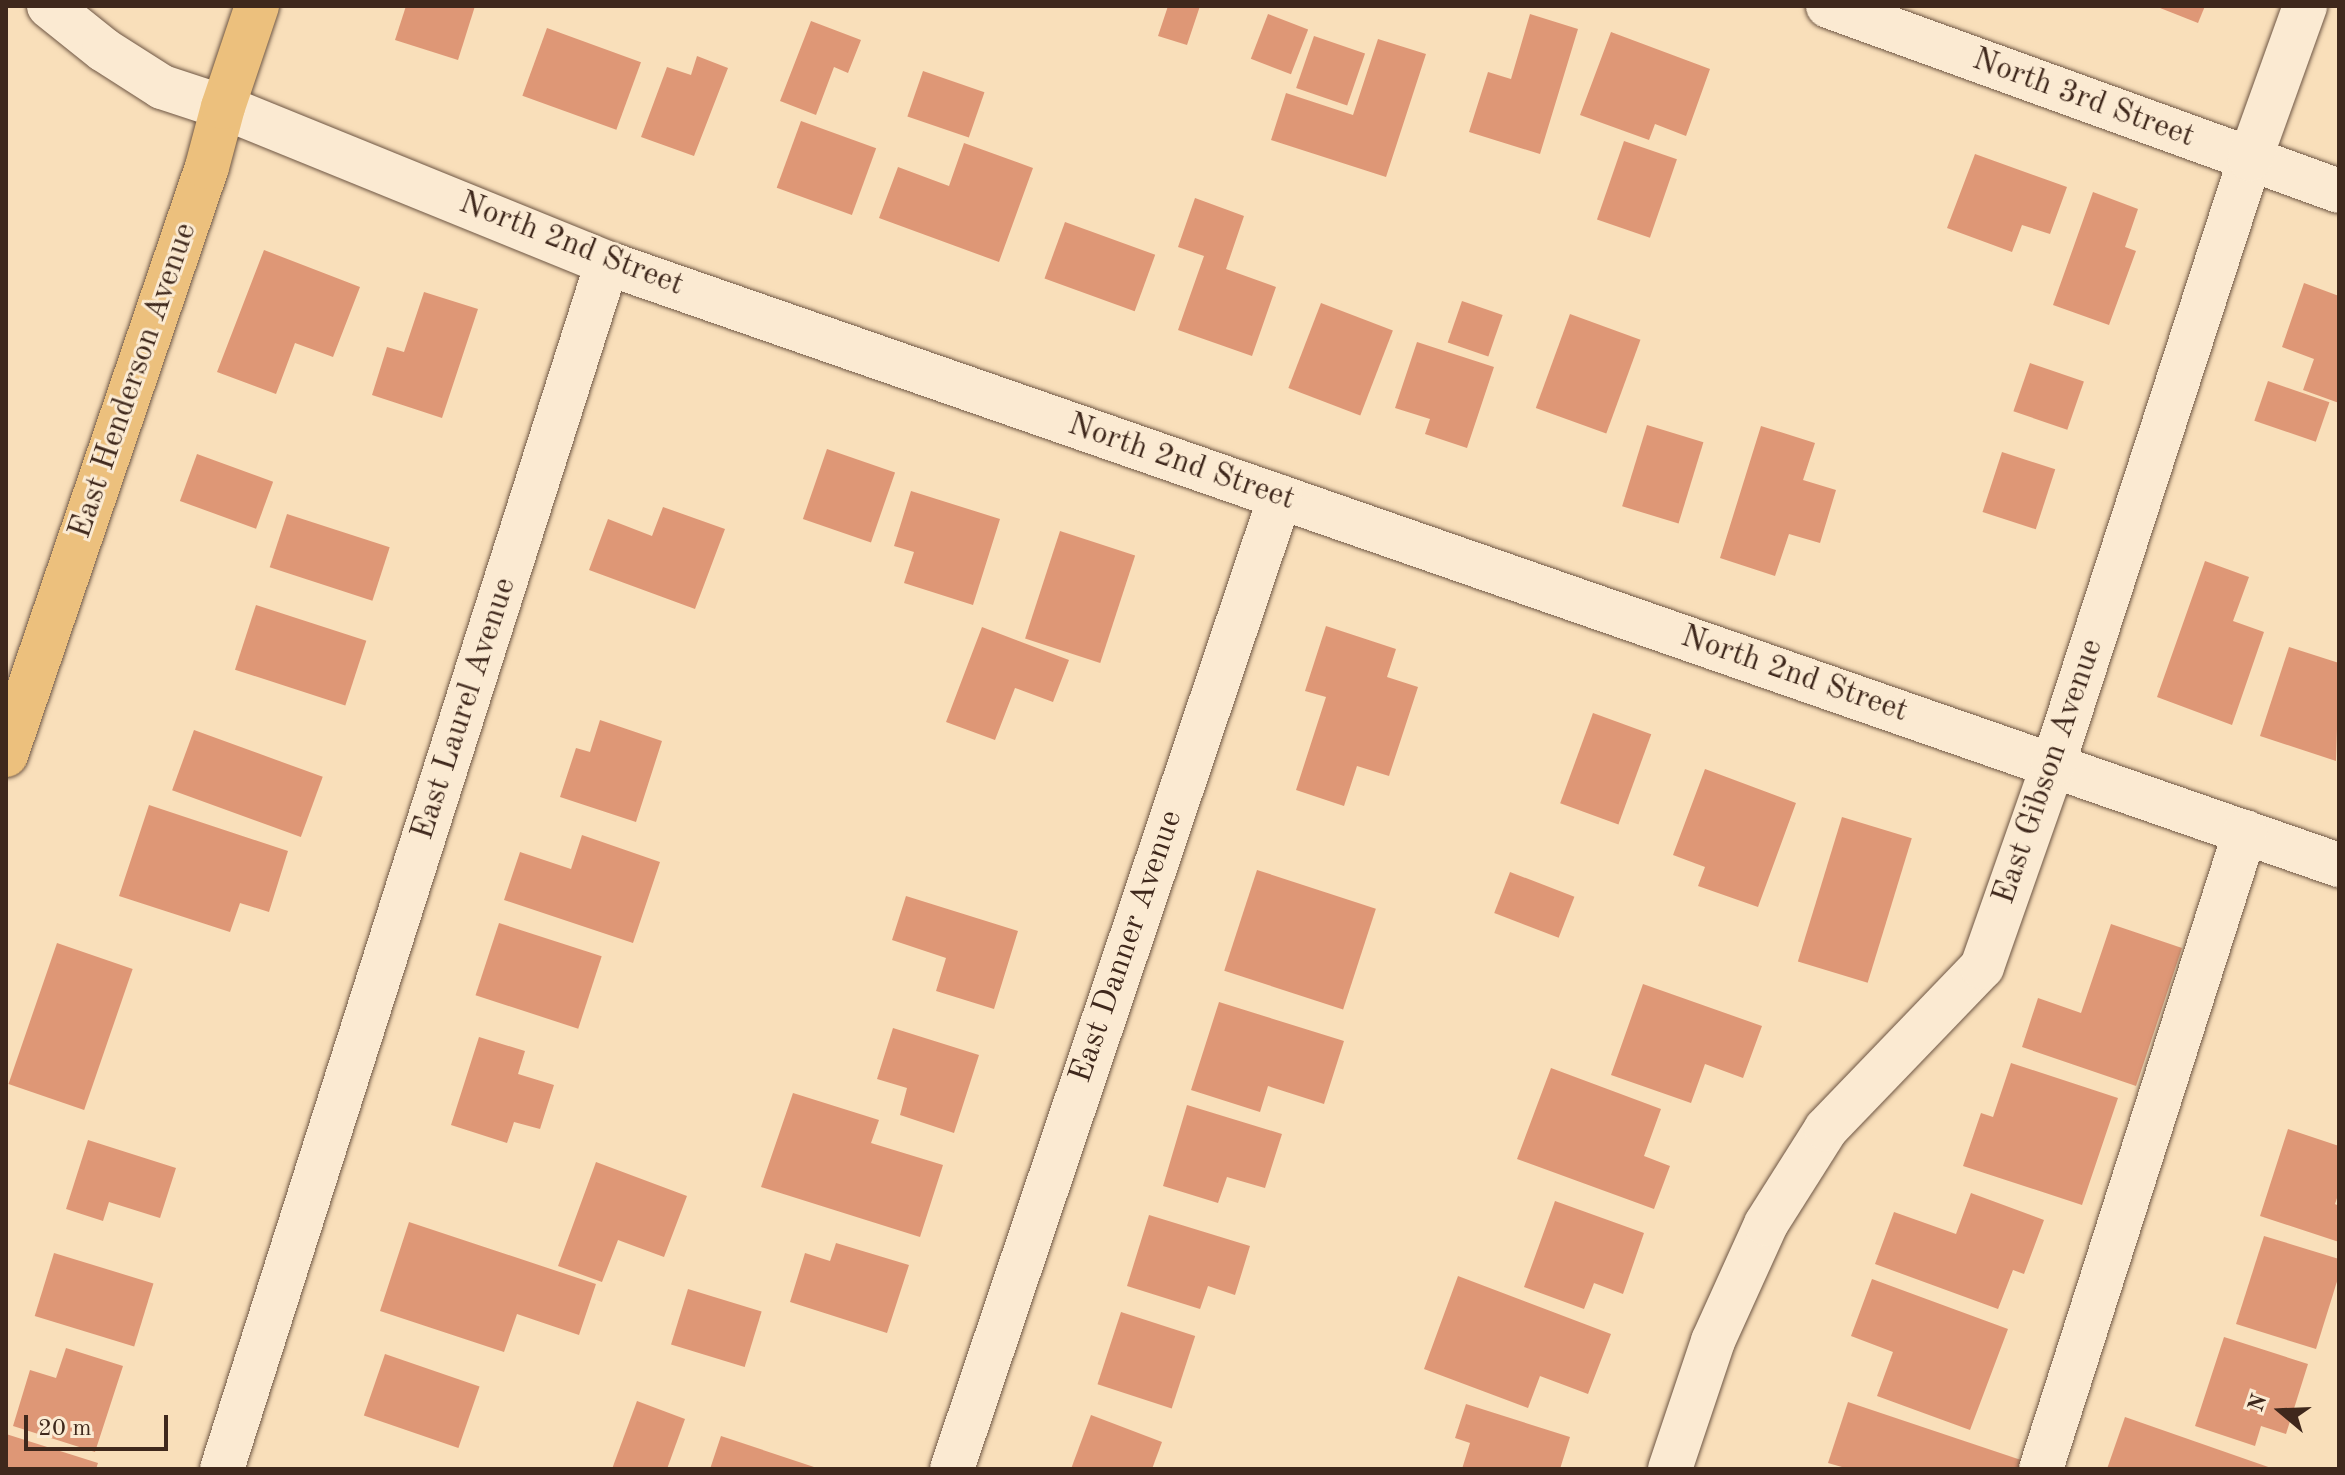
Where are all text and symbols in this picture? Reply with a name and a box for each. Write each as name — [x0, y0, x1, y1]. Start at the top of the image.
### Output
street label: North 3rd Street — [1967, 41, 2199, 157]
street label: North 2nd Street — [453, 185, 689, 305]
street label: East Henderson Avenue — [62, 218, 206, 544]
street label: North 2nd Street — [1062, 406, 1300, 520]
street label: East Laurel Avenue — [405, 573, 525, 845]
street label: North 2nd Street — [1675, 618, 1913, 732]
street label: East Gibson Avenue — [1986, 634, 2112, 910]
street label: East Danner Avenue — [1062, 806, 1192, 1088]
north arrow — [2241, 1371, 2321, 1451]
text: N — [2245, 1392, 2271, 1415]
scale bar — [28, 1399, 172, 1449]
text: 20 m — [38, 1417, 92, 1441]

